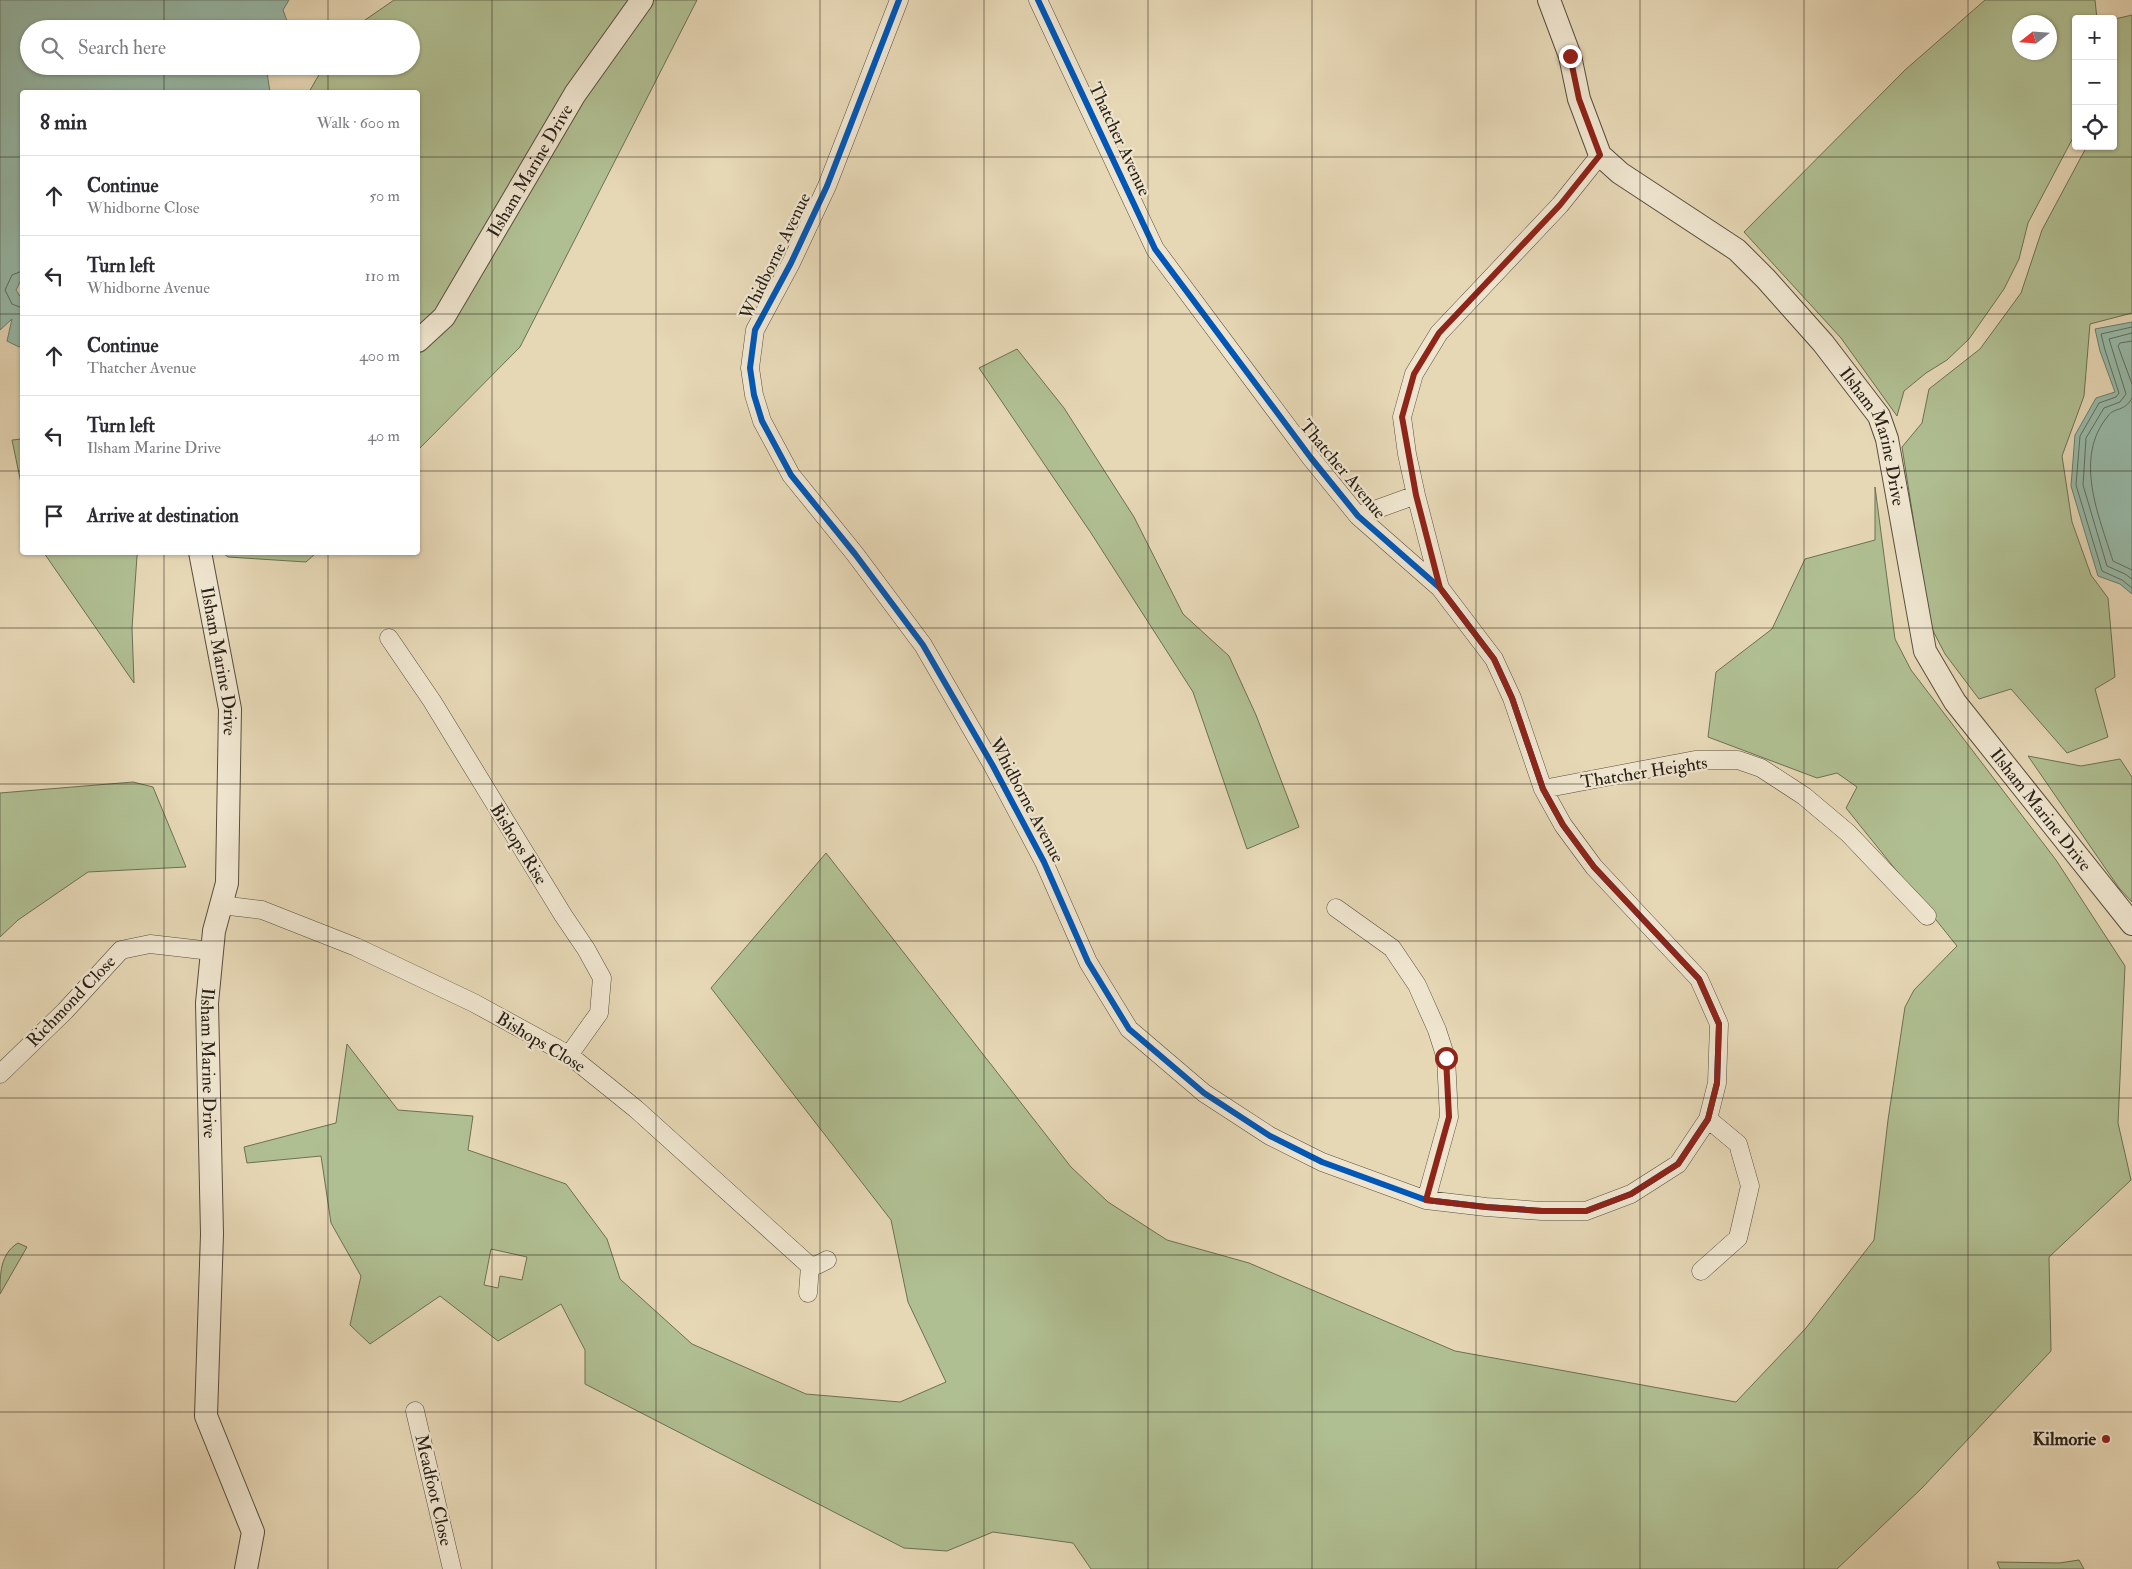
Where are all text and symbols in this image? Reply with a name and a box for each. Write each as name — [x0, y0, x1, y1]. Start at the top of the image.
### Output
north arrow — [2012, 15, 2057, 60]
map controls — [2072, 15, 2117, 150]
button: + — [2072, 15, 2117, 60]
search box — [20, 20, 420, 75]
icon: search — [38, 34, 66, 62]
text: Search here — [78, 36, 166, 60]
route end — [1559, 45, 1582, 68]
button: − — [2072, 60, 2117, 105]
street label: Thatcher Avenue — [1083, 79, 1156, 200]
street label: Ilsham Marine Drive — [482, 100, 579, 242]
button: locate — [2072, 105, 2117, 150]
text: 8 min — [40, 109, 87, 136]
text: Walk · 600 m — [317, 113, 400, 133]
text: Continue — [87, 174, 158, 198]
icon: ahead — [40, 182, 68, 210]
text: 50 m — [369, 186, 400, 206]
street label: Whidborne Avenue — [734, 189, 816, 324]
text: Whidborne Close — [87, 198, 199, 218]
text: Turn left — [87, 254, 155, 278]
icon: left — [40, 262, 68, 290]
text: 110 m — [365, 266, 400, 286]
text: Whidborne Avenue — [87, 278, 210, 298]
text: Continue — [87, 334, 158, 358]
icon: ahead — [40, 342, 68, 370]
text: 400 m — [359, 346, 400, 366]
text: Thatcher Avenue — [87, 358, 196, 378]
street label: Ilsham Marine Drive — [1834, 363, 1910, 508]
text: Turn left — [87, 414, 155, 438]
street label: Thatcher Avenue — [1294, 415, 1391, 524]
icon: left — [40, 422, 68, 450]
text: 40 m — [367, 426, 400, 446]
text: Ilsham Marine Drive — [87, 438, 221, 458]
icon: arrive — [40, 502, 68, 530]
text: Arrive at destination — [87, 504, 239, 528]
street label: Ilsham Marine Drive — [195, 585, 241, 736]
street label: Whidborne Avenue — [983, 733, 1069, 867]
street label: Ilsham Marine Drive — [1985, 744, 2097, 877]
street label: Thatcher Heights — [1579, 751, 1709, 794]
street label: Bishops Rise — [485, 800, 553, 889]
street label: Richmond Close — [22, 950, 121, 1052]
street label: Ilsham Marine Drive — [195, 987, 221, 1139]
street label: Bishops Close — [492, 1007, 590, 1078]
route start — [1435, 1047, 1458, 1070]
place label: Kilmorie — [2033, 1428, 2096, 1451]
street label: Meadfoot Close — [410, 1432, 458, 1549]
marker: Kilmorie — [2100, 1433, 2112, 1445]

